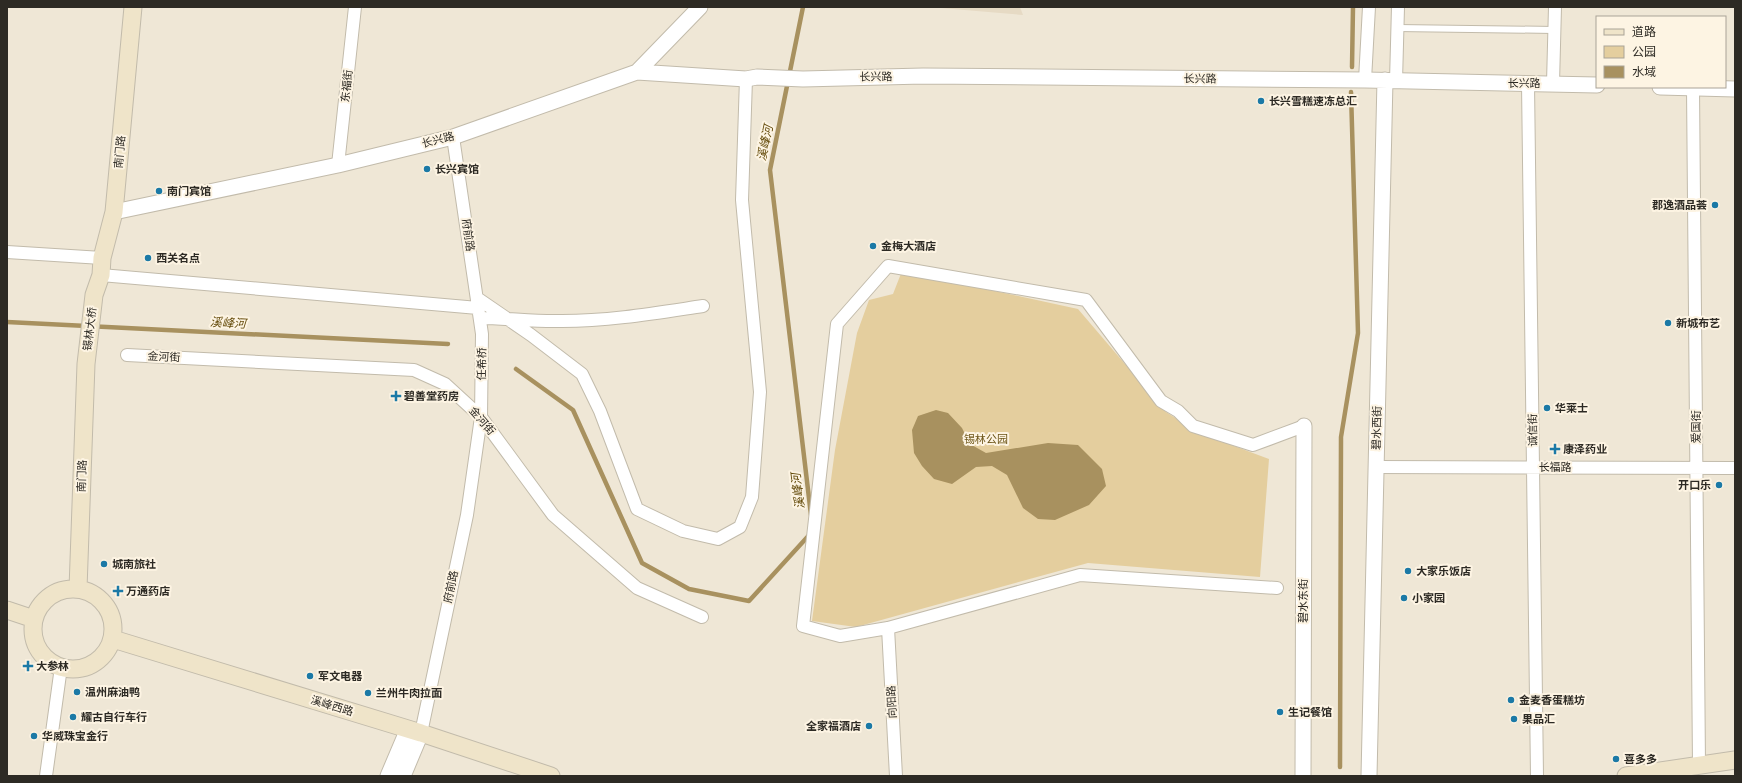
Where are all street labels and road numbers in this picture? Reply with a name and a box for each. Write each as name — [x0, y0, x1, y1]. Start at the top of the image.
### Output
street label: 东福街 — [339, 69, 355, 103]
street label: 长兴路 — [859, 70, 893, 84]
street label: 长兴路 — [1183, 72, 1217, 86]
street label: 长兴路 — [1508, 77, 1541, 90]
street label: 长兴路 — [420, 130, 456, 150]
street label: 南门路 — [112, 135, 128, 169]
street label: 府前路 — [459, 218, 477, 252]
street label: 锡林大桥 — [81, 306, 99, 352]
street label: 任希桥 — [475, 347, 489, 381]
street label: 金河街 — [147, 350, 181, 364]
street label: 金河街 — [466, 404, 498, 438]
street label: 碧水西街 — [1370, 406, 1384, 450]
street label: 爱国街 — [1690, 411, 1703, 444]
street label: 诚信街 — [1526, 413, 1540, 447]
street label: 南门路 — [75, 459, 89, 493]
street label: 长福路 — [1539, 461, 1572, 474]
street label: 府前路 — [441, 570, 461, 604]
street label: 碧水东街 — [1297, 579, 1310, 623]
street label: 向阳路 — [885, 685, 899, 719]
street label: 溪峰西路 — [309, 693, 355, 719]

